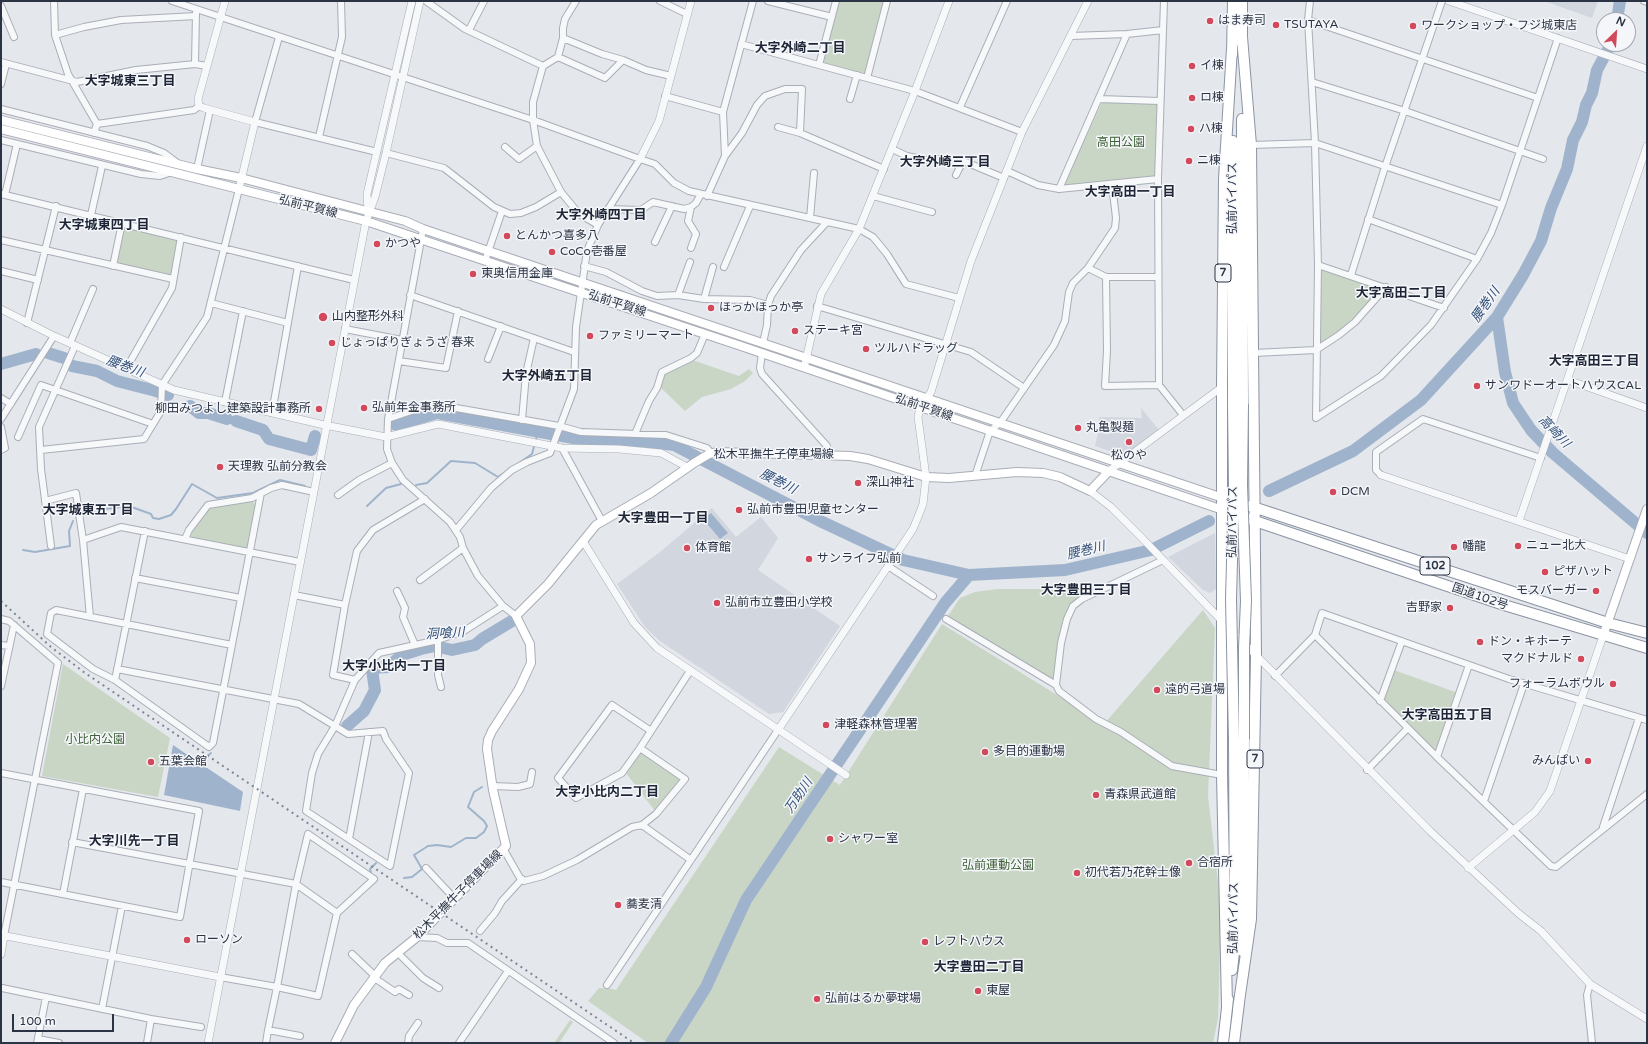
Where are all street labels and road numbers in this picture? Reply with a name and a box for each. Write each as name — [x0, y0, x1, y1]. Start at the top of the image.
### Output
street label: 弘前バイパス — [1226, 162, 1240, 234]
street label: 弘前平賀線 — [277, 193, 339, 221]
road number: 7 — [1215, 264, 1231, 282]
street label: 弘前平賀線 — [586, 288, 648, 320]
street label: 弘前平賀線 — [893, 391, 955, 425]
street label: 松木平撫牛子停車場線 — [714, 448, 834, 462]
street label: 弘前バイパス — [1225, 486, 1241, 558]
road number: 102 — [1420, 557, 1450, 575]
street label: 国道102号 — [1450, 581, 1510, 613]
road number: 7 — [1247, 750, 1263, 768]
street label: 松木平撫牛子停車場線 — [410, 847, 506, 943]
street label: 弘前バイパス — [1226, 882, 1242, 954]

